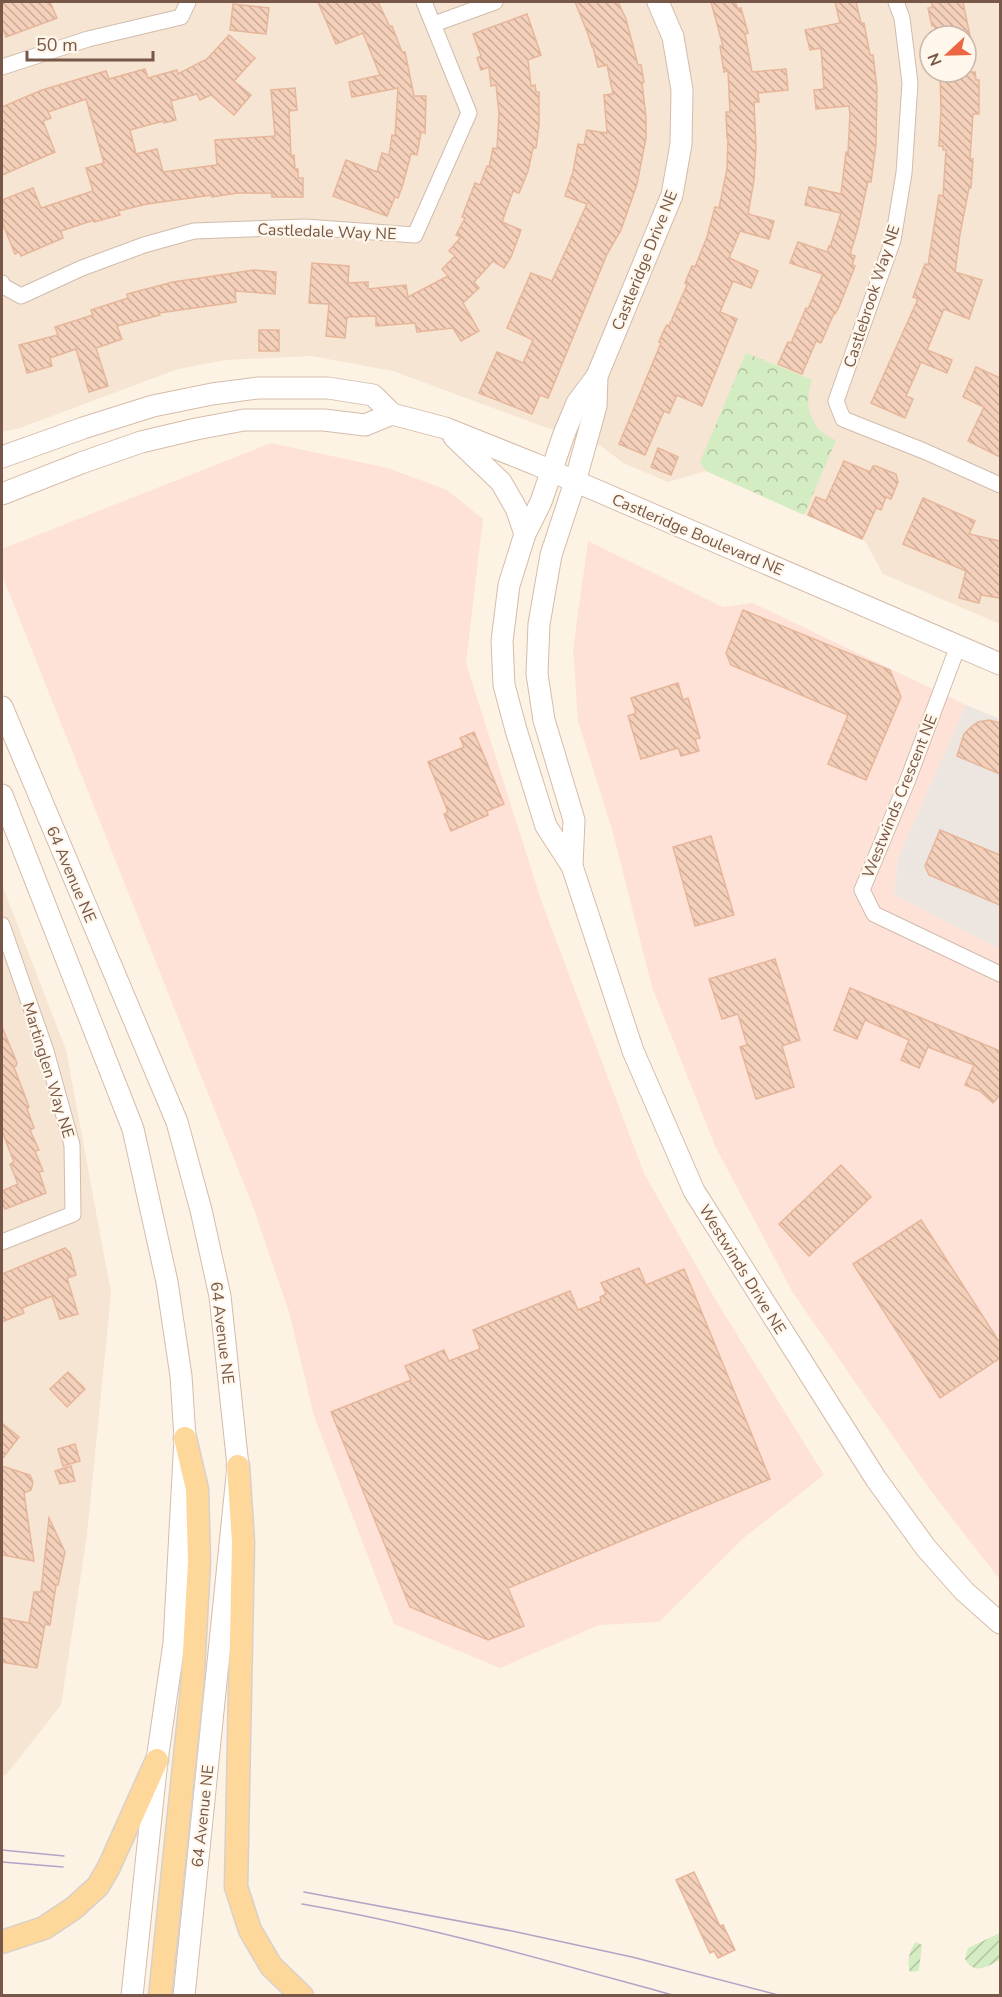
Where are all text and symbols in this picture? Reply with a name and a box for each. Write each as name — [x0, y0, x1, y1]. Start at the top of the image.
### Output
scale bar — [27, 24, 153, 62]
north arrow — [918, 24, 978, 84]
text: 50 m — [36, 33, 78, 57]
text: N — [923, 50, 947, 69]
street label: Castleridge Drive NE — [607, 187, 683, 334]
street label: Castledale Way NE — [257, 219, 397, 245]
street label: Castlebrook Way NE — [838, 222, 905, 370]
street label: Castleridge Boulevard NE — [608, 489, 787, 581]
street label: Westwinds Crescent NE — [857, 711, 943, 881]
street label: 64 Avenue NE — [41, 823, 101, 926]
street label: Martinglen Way NE — [17, 1000, 79, 1141]
street label: Westwinds Drive NE — [693, 1200, 791, 1339]
street label: 64 Avenue NE — [205, 1281, 239, 1386]
street label: 64 Avenue NE — [187, 1764, 219, 1868]

